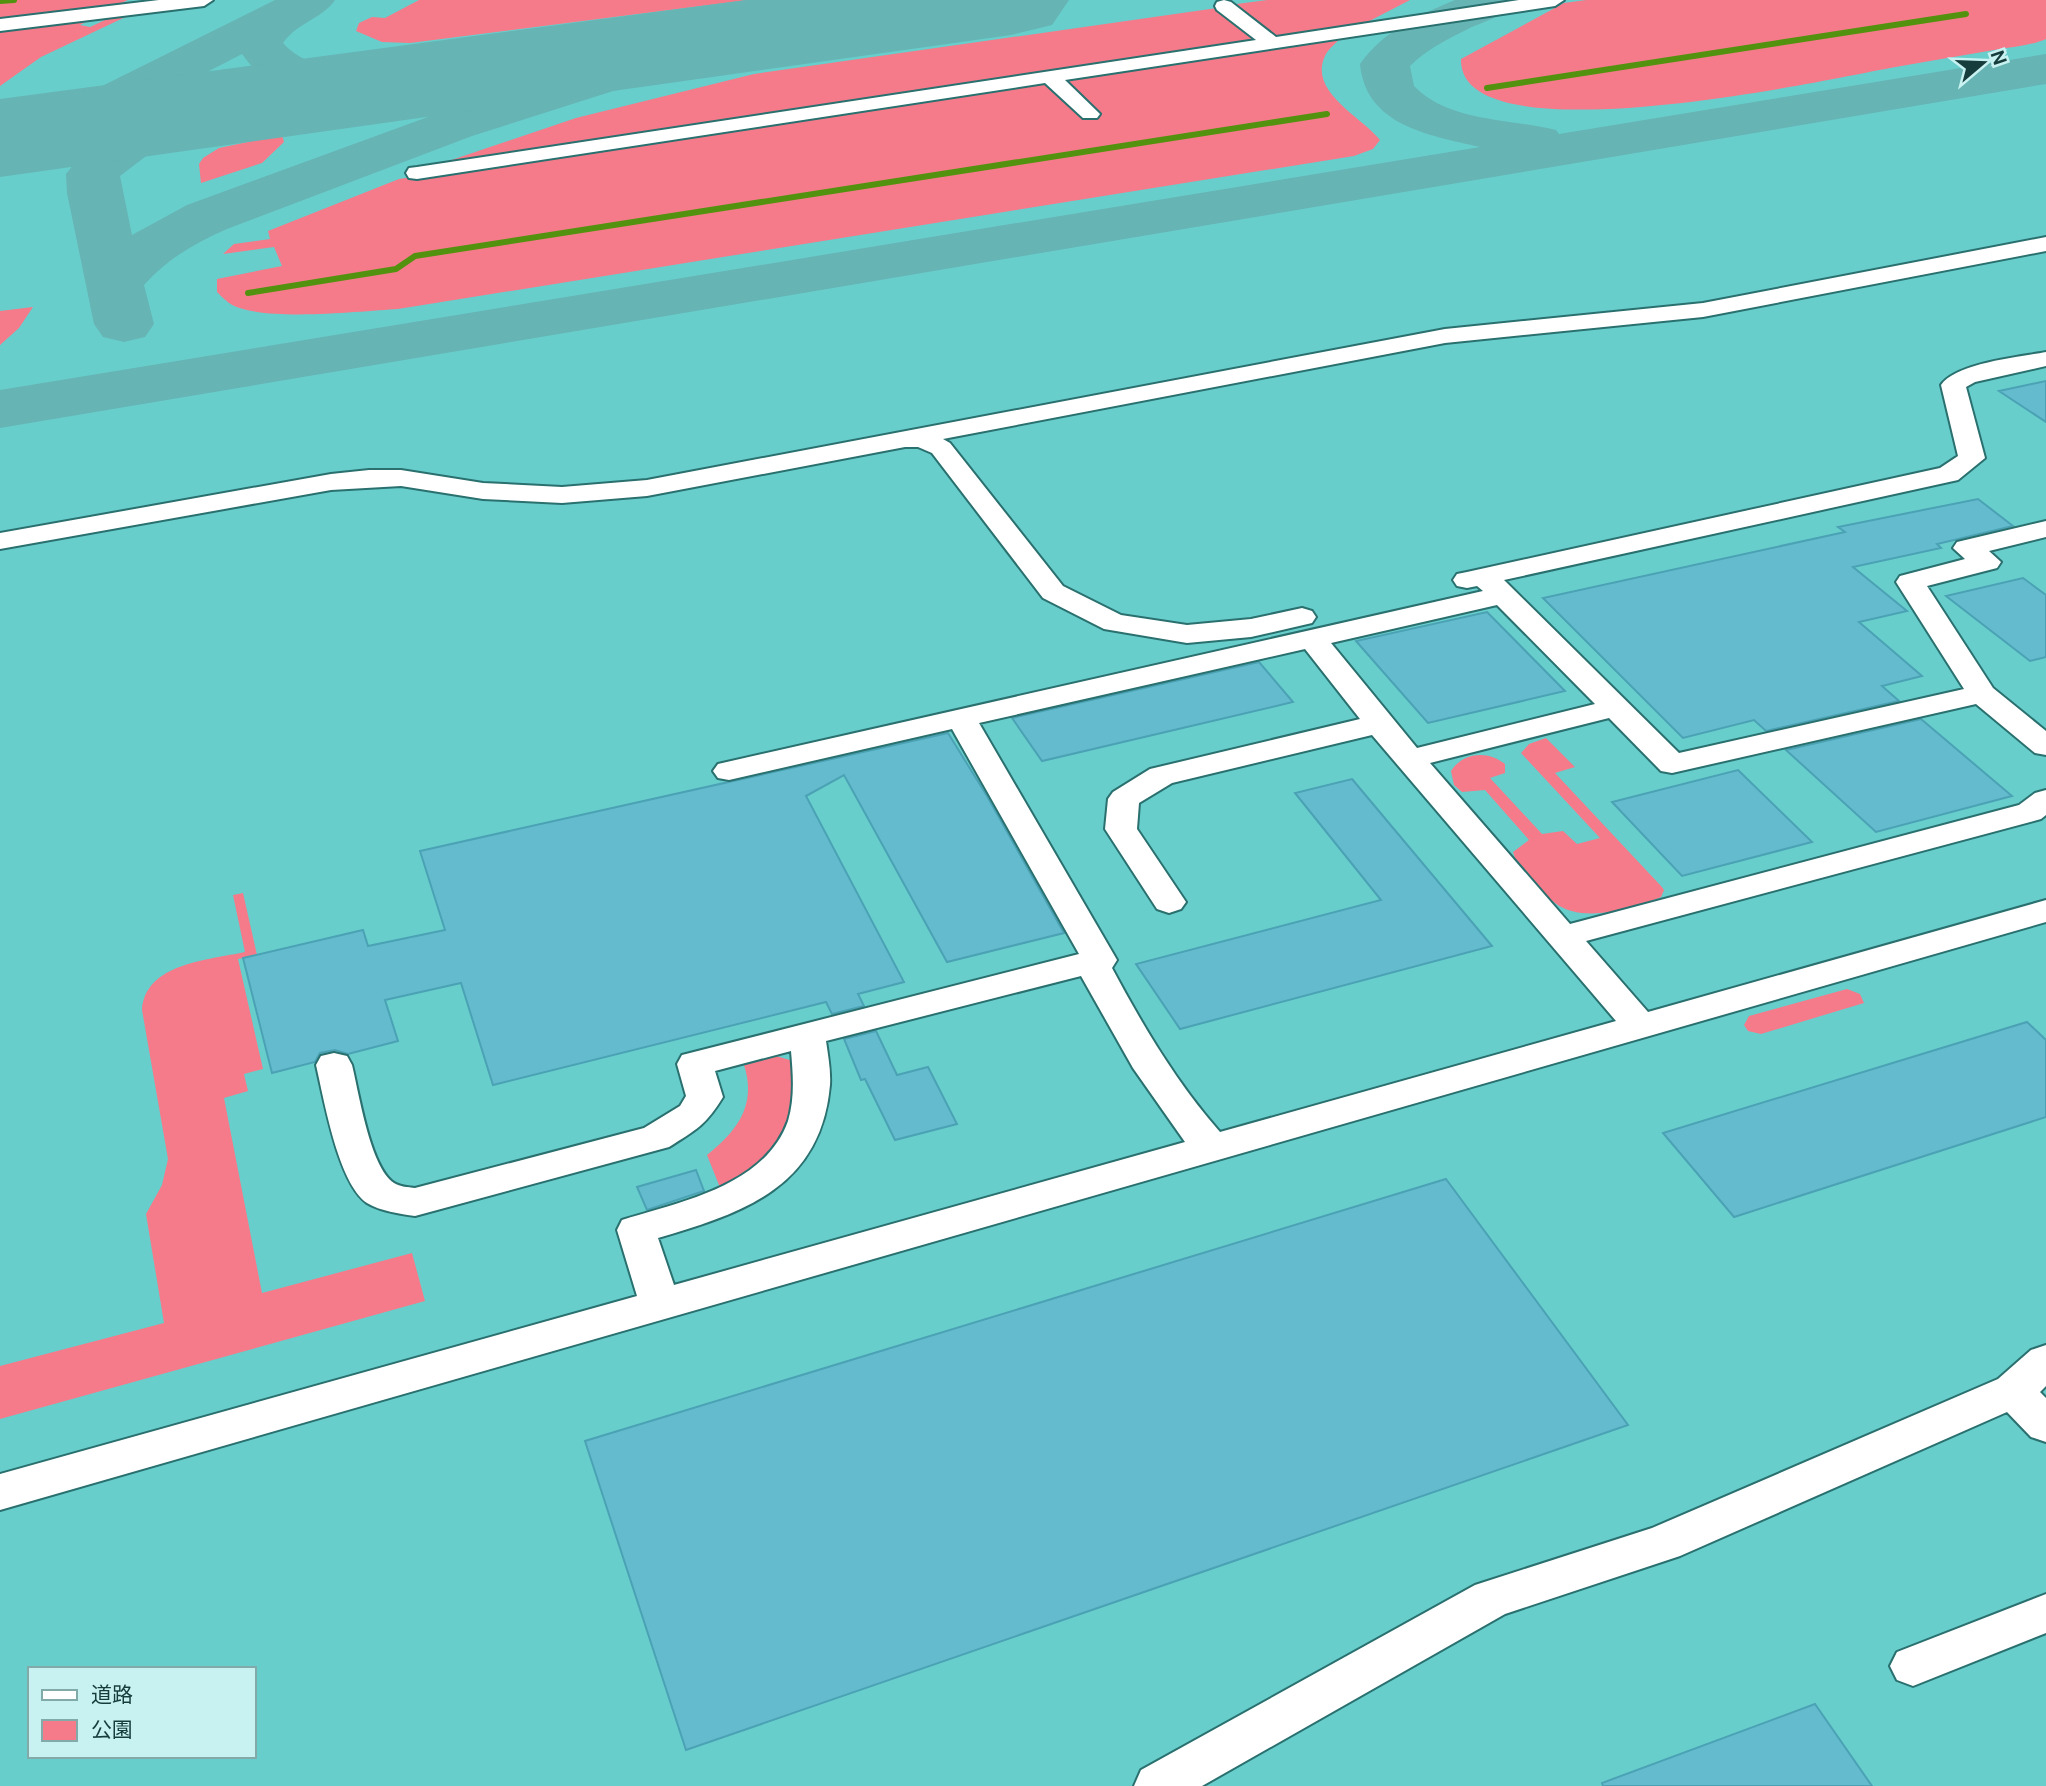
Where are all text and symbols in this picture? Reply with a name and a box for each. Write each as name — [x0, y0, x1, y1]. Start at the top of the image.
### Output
north arrow — [1948, 28, 2018, 98]
text: N — [1985, 47, 2013, 68]
legend — [28, 1667, 256, 1758]
text: 道路 — [91, 1681, 133, 1709]
text: 公園 — [91, 1716, 133, 1744]

